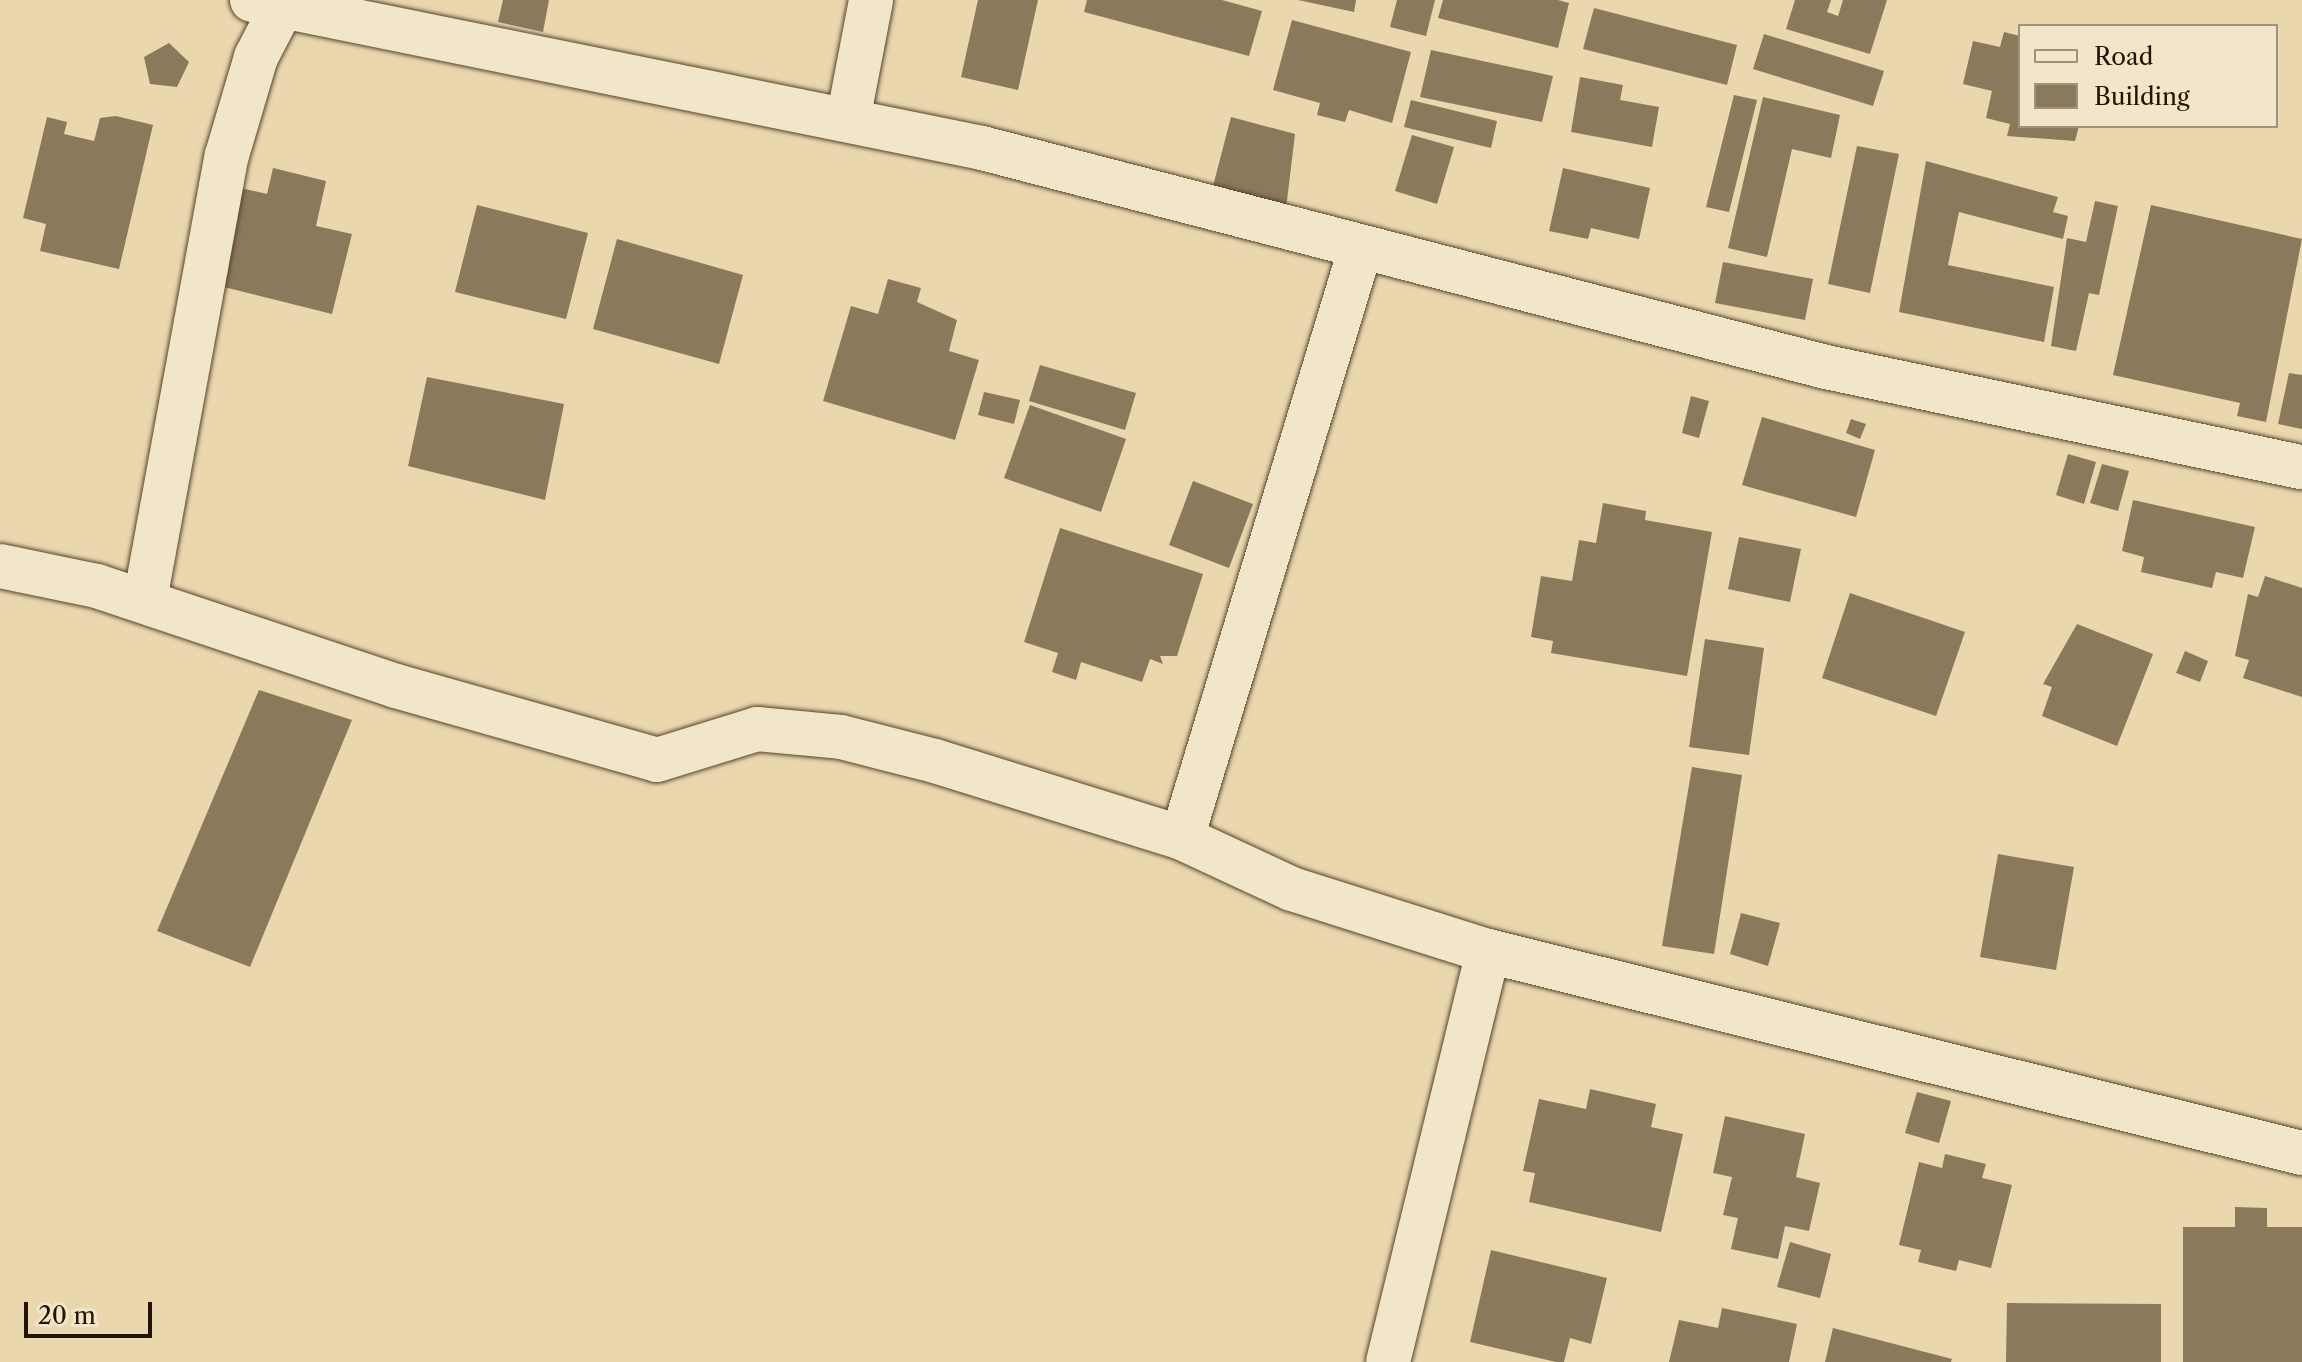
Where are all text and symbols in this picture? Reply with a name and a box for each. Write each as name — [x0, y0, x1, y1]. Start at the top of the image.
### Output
legend — [2018, 24, 2278, 128]
text: Road — [2094, 42, 2153, 71]
text: Building — [2094, 82, 2190, 111]
scale bar — [28, 1286, 156, 1336]
text: 20 m — [38, 1301, 96, 1330]

